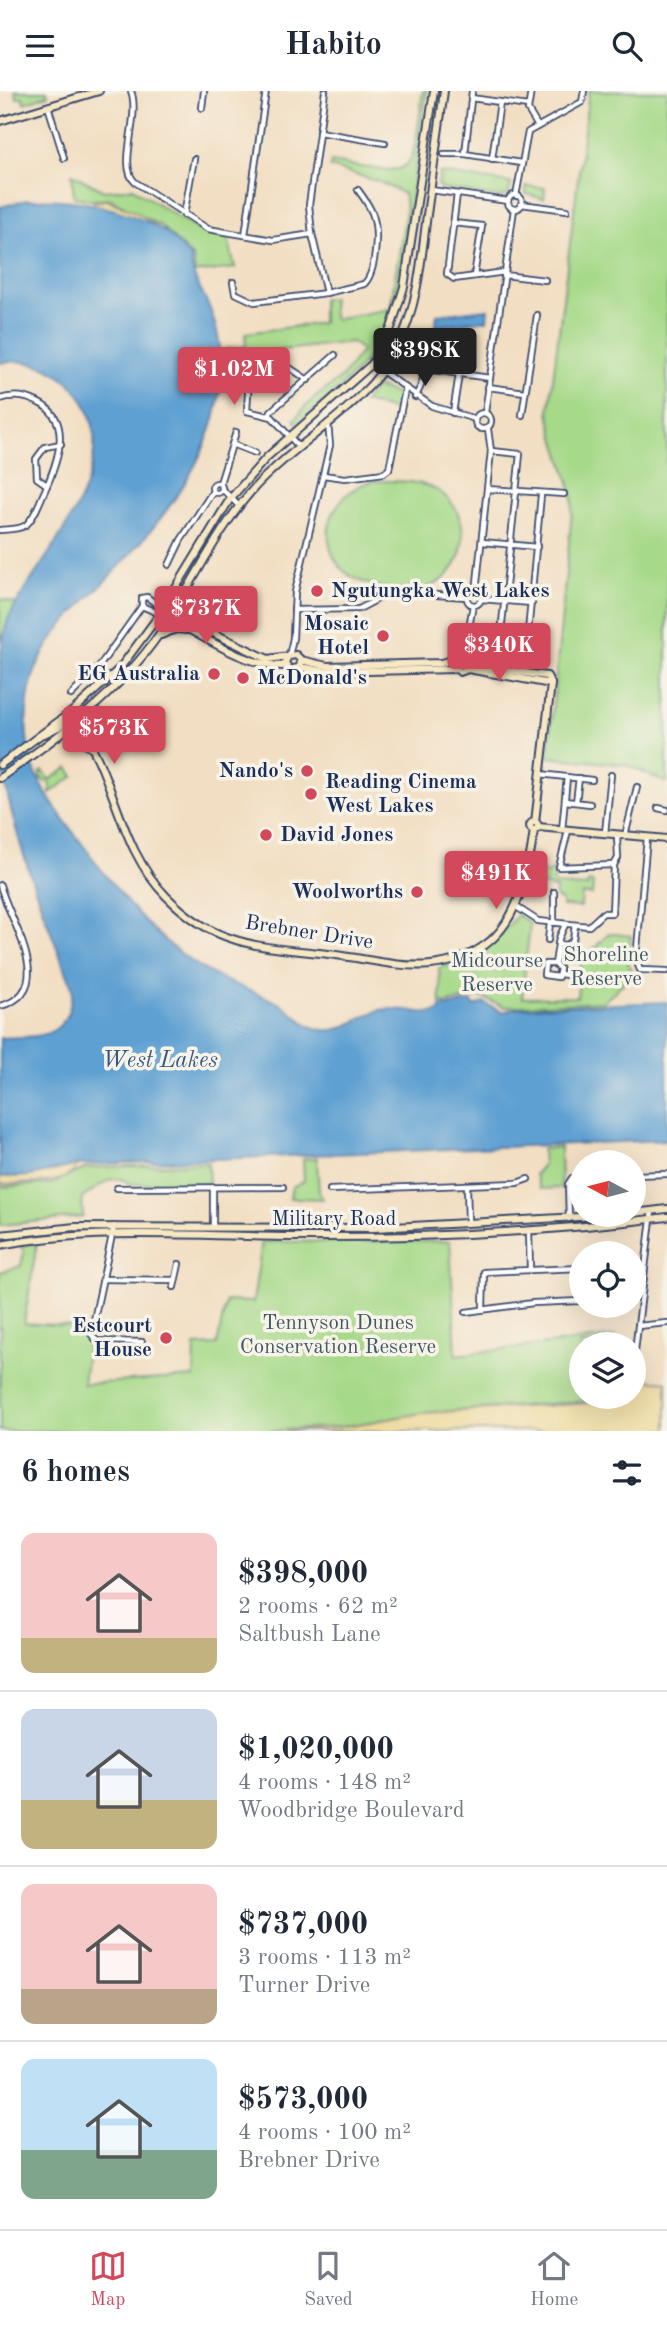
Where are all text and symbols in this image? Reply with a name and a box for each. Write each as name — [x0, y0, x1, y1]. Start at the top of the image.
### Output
icon: menu — [21, 27, 59, 65]
icon: search — [608, 27, 646, 65]
text: Habito — [285, 30, 382, 62]
pin: $398K — [376, 329, 474, 388]
text: $398K — [389, 339, 461, 362]
pin: $1.02M — [177, 347, 291, 407]
text: $1.02M — [194, 358, 274, 381]
place label: Ngutungka West Lakes — [331, 581, 550, 602]
marker: Ngutungka West Lakes — [309, 583, 325, 599]
pin: $737K — [157, 587, 255, 646]
text: $737K — [170, 597, 242, 620]
place label: Mosaic Hotel — [304, 614, 369, 659]
pin: $340K — [450, 623, 548, 683]
marker: Mosaic Hotel — [375, 628, 391, 644]
text: $340K — [463, 634, 535, 657]
place label: EG Australia — [77, 664, 200, 685]
marker: EG Australia — [206, 666, 222, 682]
place label: McDonald's — [257, 668, 367, 689]
marker: McDonald's — [235, 670, 251, 686]
pin: $573K — [65, 707, 163, 766]
text: $573K — [78, 717, 150, 740]
place label: Nando's — [219, 761, 293, 782]
marker: Nando's — [299, 763, 315, 779]
place label: Reading Cinema West Lakes — [325, 772, 477, 817]
marker: Reading Cinema West Lakes — [303, 786, 319, 802]
place label: David Jones — [280, 825, 393, 846]
marker: David Jones — [258, 827, 274, 843]
pin: $491K — [447, 851, 545, 911]
text: $491K — [460, 862, 532, 885]
place label: Woolworths — [292, 882, 403, 903]
marker: Woolworths — [409, 884, 425, 900]
street label: Brebner Drive — [243, 913, 375, 953]
park label: Shoreline Reserve — [563, 945, 649, 990]
park label: Midcourse Reserve — [451, 951, 543, 996]
water label: West Lakes — [102, 1049, 218, 1072]
north arrow — [569, 1150, 646, 1227]
map controls — [569, 1150, 646, 1409]
street label: Military Road — [272, 1209, 396, 1230]
button: locate — [569, 1241, 646, 1318]
park label: Tennyson Dunes Conservation Reserve — [240, 1313, 436, 1358]
place label: Estcourt House — [72, 1316, 152, 1361]
marker: Estcourt House — [158, 1330, 174, 1346]
button: layers — [569, 1332, 646, 1409]
icon: filters — [608, 1454, 646, 1492]
text: 6 homes — [21, 1458, 130, 1488]
text: $398,000 — [238, 1559, 368, 1589]
icon: home — [77, 1561, 161, 1645]
text: 2 rooms · 62 m² — [238, 1595, 398, 1618]
text: Saltbush Lane — [238, 1623, 381, 1646]
text: $1,020,000 — [238, 1735, 394, 1765]
icon: home — [77, 1737, 161, 1821]
text: 4 rooms · 148 m² — [238, 1771, 411, 1794]
text: Woodbridge Boulevard — [238, 1799, 465, 1822]
text: $737,000 — [238, 1910, 368, 1940]
icon: home — [77, 1912, 161, 1996]
text: 3 rooms · 113 m² — [238, 1946, 411, 1969]
text: Turner Drive — [238, 1974, 370, 1997]
text: $573,000 — [238, 2085, 368, 2115]
icon: home — [77, 2087, 161, 2171]
text: 4 rooms · 100 m² — [238, 2121, 411, 2144]
text: Brebner Drive — [238, 2149, 380, 2172]
tab: Map — [89, 2247, 127, 2312]
tab: Saved — [304, 2247, 353, 2312]
tab: Home — [530, 2247, 578, 2312]

